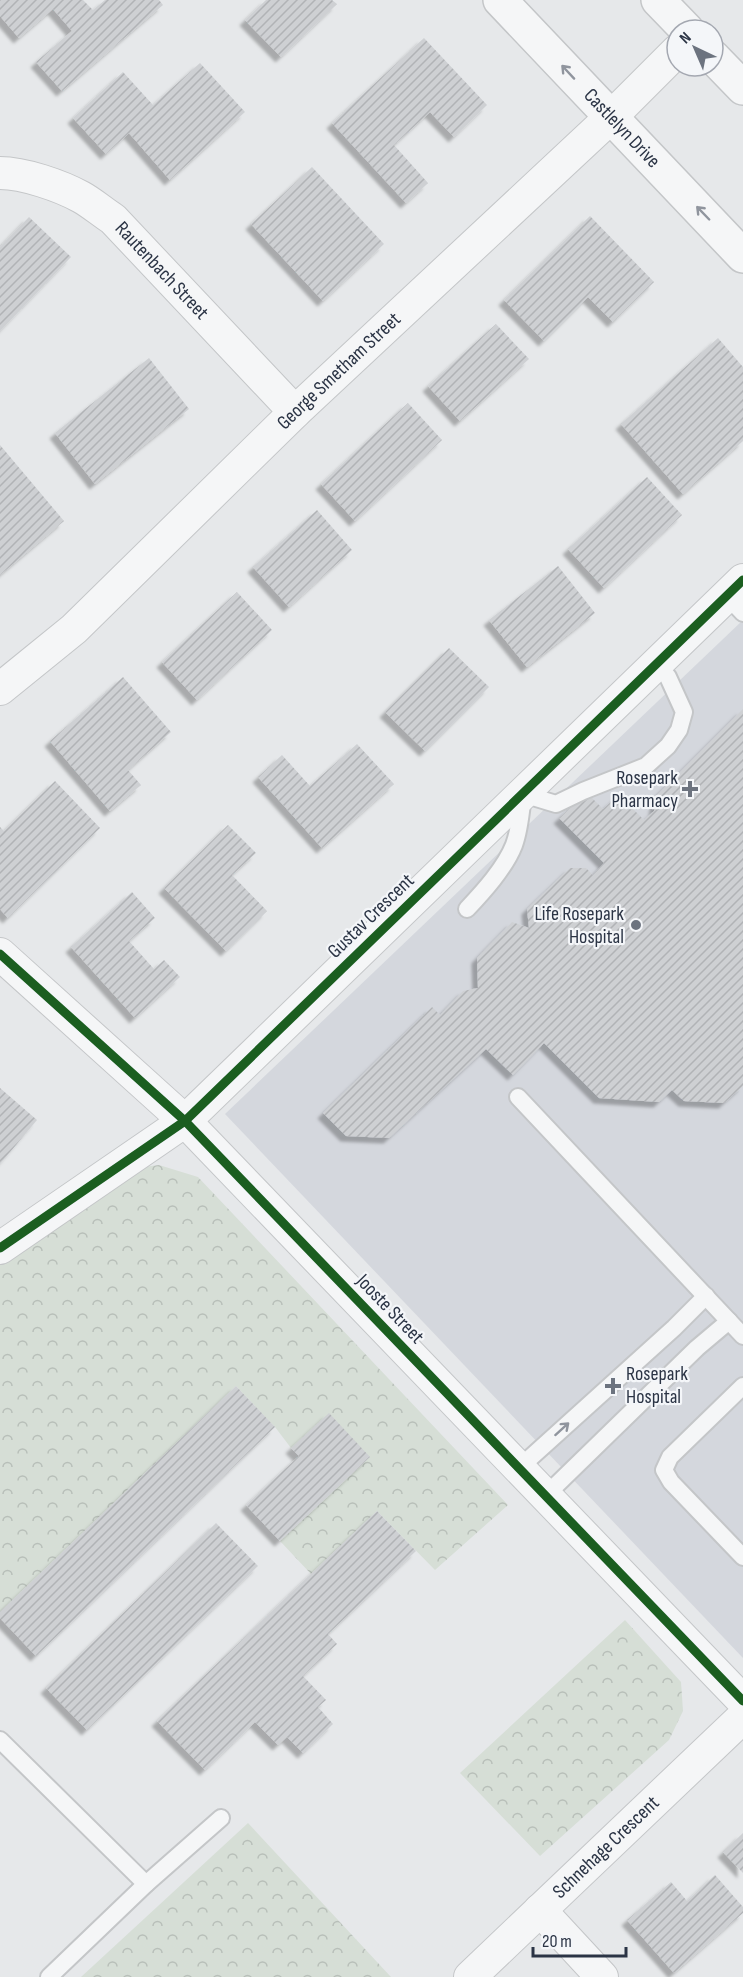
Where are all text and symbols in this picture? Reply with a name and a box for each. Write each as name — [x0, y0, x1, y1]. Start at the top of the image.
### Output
north arrow — [665, 18, 725, 78]
text: N — [676, 28, 695, 48]
one-way arrow — [562, 65, 576, 80]
street label: Castlelyn Drive — [579, 84, 665, 173]
one-way arrow — [695, 206, 710, 221]
street label: Rautenbach Street — [110, 217, 214, 325]
street label: George Smetham Street — [272, 307, 406, 435]
place label: Rosepark Pharmacy — [611, 766, 678, 813]
marker: Rosepark Pharmacy — [683, 782, 697, 796]
street label: Gustav Crescent — [323, 869, 419, 963]
place label: Life Rosepark Hospital — [534, 902, 624, 949]
marker: Life Rosepark Hospital — [629, 918, 643, 932]
street label: Jooste Street — [350, 1269, 429, 1349]
place label: Rosepark Hospital — [626, 1362, 688, 1409]
marker: Rosepark Hospital — [604, 1377, 622, 1395]
one-way arrow — [554, 1422, 569, 1436]
street label: Schnehage Crescent — [548, 1791, 664, 1904]
scale bar — [533, 1920, 626, 1958]
text: 20 m — [542, 1931, 572, 1952]

